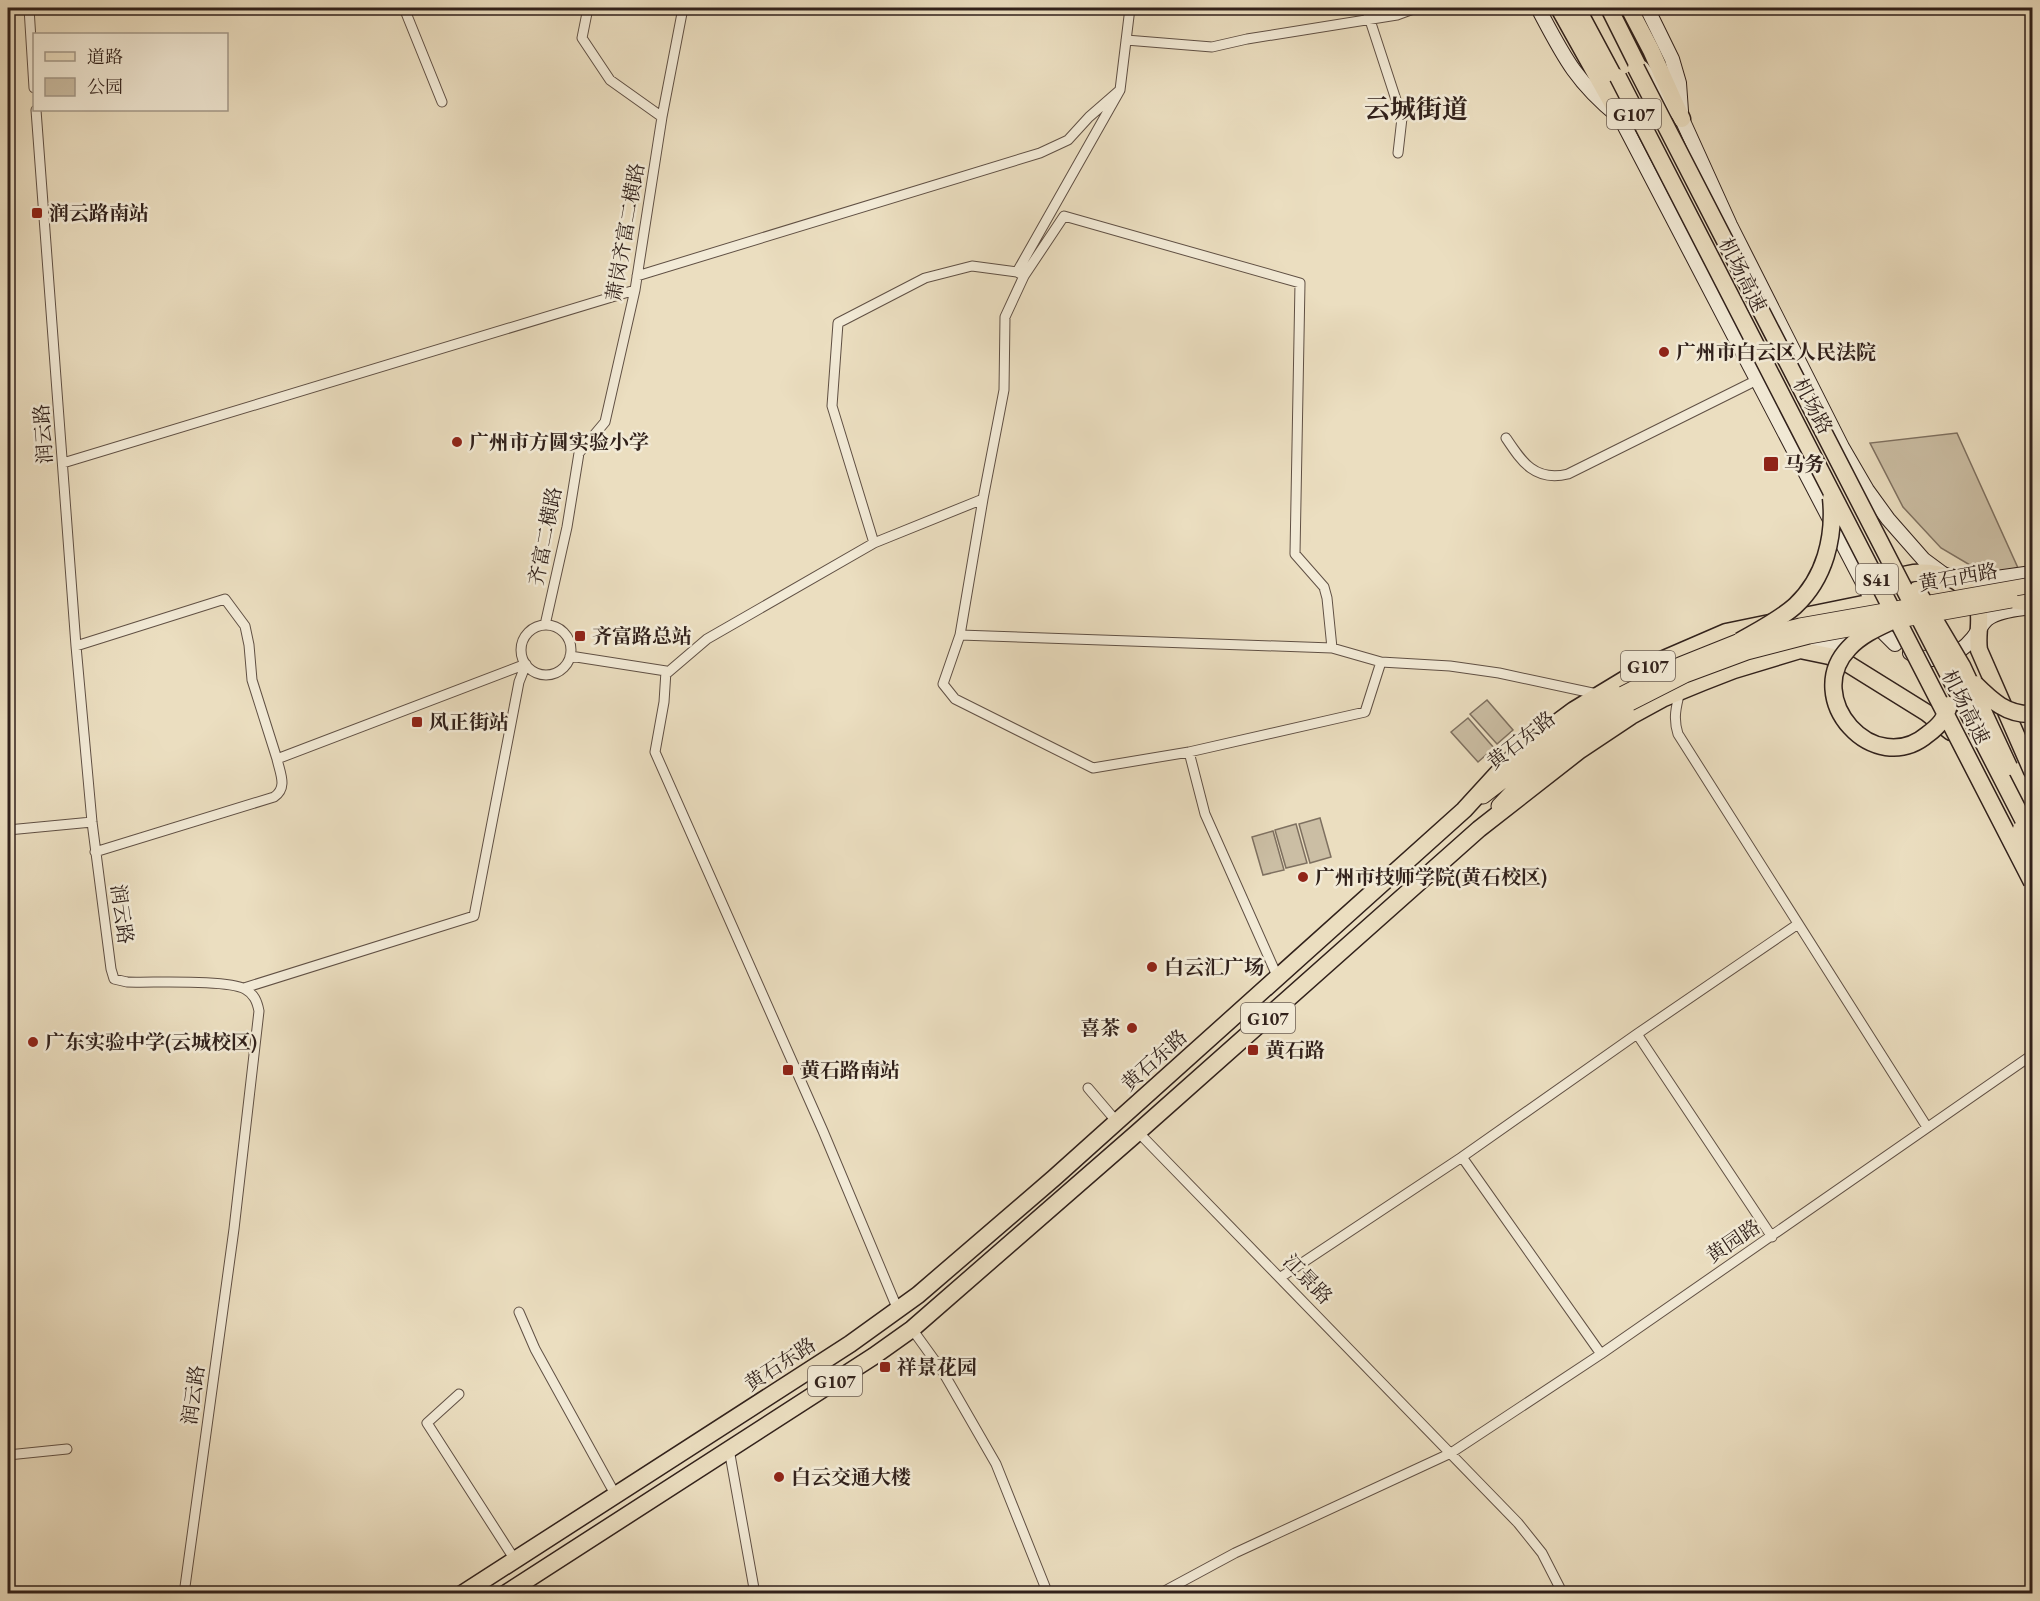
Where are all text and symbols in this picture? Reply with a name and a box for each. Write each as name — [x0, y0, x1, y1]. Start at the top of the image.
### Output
legend — [33, 33, 228, 111]
text: 道路 — [87, 45, 123, 68]
text: 公园 — [87, 75, 123, 98]
district label: 云城街道 — [1364, 92, 1468, 126]
road number: G107 — [1607, 99, 1661, 129]
street label: 萧岗齐富二横路 — [600, 161, 650, 303]
place label: 润云路南站 — [49, 200, 149, 226]
marker: 润云路南站 — [30, 206, 44, 220]
street label: 机场高速 — [1713, 233, 1773, 317]
place label: 广州市白云区人民法院 — [1676, 339, 1876, 365]
marker: 广州市白云区人民法院 — [1657, 345, 1671, 359]
street label: 机场路 — [1787, 373, 1839, 439]
street label: 润云路 — [28, 403, 58, 465]
place label: 广州市方圆实验小学 — [469, 429, 649, 455]
marker: 广州市方圆实验小学 — [450, 435, 464, 449]
place label: 马务 — [1784, 451, 1824, 477]
marker: 马务 — [1762, 455, 1780, 473]
street label: 齐富二横路 — [523, 484, 567, 588]
street label: 黄石西路 — [1916, 557, 2000, 597]
road number: S41 — [1856, 564, 1898, 594]
place label: 齐富路总站 — [592, 623, 692, 649]
marker: 齐富路总站 — [573, 629, 587, 643]
road number: G107 — [1621, 651, 1675, 681]
street label: 机场高速 — [1936, 665, 1996, 749]
street label: 黄石东路 — [1481, 705, 1561, 775]
place label: 风正街站 — [429, 709, 509, 735]
marker: 风正街站 — [410, 715, 424, 729]
place label: 广州市技师学院(黄石校区) — [1315, 864, 1547, 890]
marker: 广州市技师学院(黄石校区) — [1296, 870, 1310, 884]
street label: 润云路 — [105, 882, 139, 946]
place label: 白云汇广场 — [1164, 954, 1264, 980]
marker: 白云汇广场 — [1145, 960, 1159, 974]
road number: G107 — [1241, 1003, 1295, 1033]
place label: 喜茶 — [1080, 1015, 1120, 1041]
marker: 喜茶 — [1125, 1021, 1139, 1035]
street label: 黄石东路 — [1116, 1024, 1192, 1096]
place label: 广东实验中学(云城校区) — [45, 1029, 257, 1055]
marker: 广东实验中学(云城校区) — [26, 1035, 40, 1049]
place label: 黄石路 — [1265, 1037, 1325, 1063]
marker: 黄石路 — [1246, 1043, 1260, 1057]
place label: 黄石路南站 — [800, 1057, 900, 1083]
marker: 黄石路南站 — [781, 1063, 795, 1077]
street label: 黄园路 — [1701, 1213, 1765, 1269]
street label: 江景路 — [1278, 1248, 1338, 1310]
street label: 黄石东路 — [739, 1331, 821, 1397]
place label: 祥景花园 — [897, 1354, 977, 1380]
marker: 祥景花园 — [878, 1360, 892, 1374]
street label: 润云路 — [176, 1363, 210, 1427]
road number: G107 — [808, 1366, 862, 1396]
place label: 白云交通大楼 — [791, 1464, 911, 1490]
marker: 白云交通大楼 — [772, 1470, 786, 1484]

